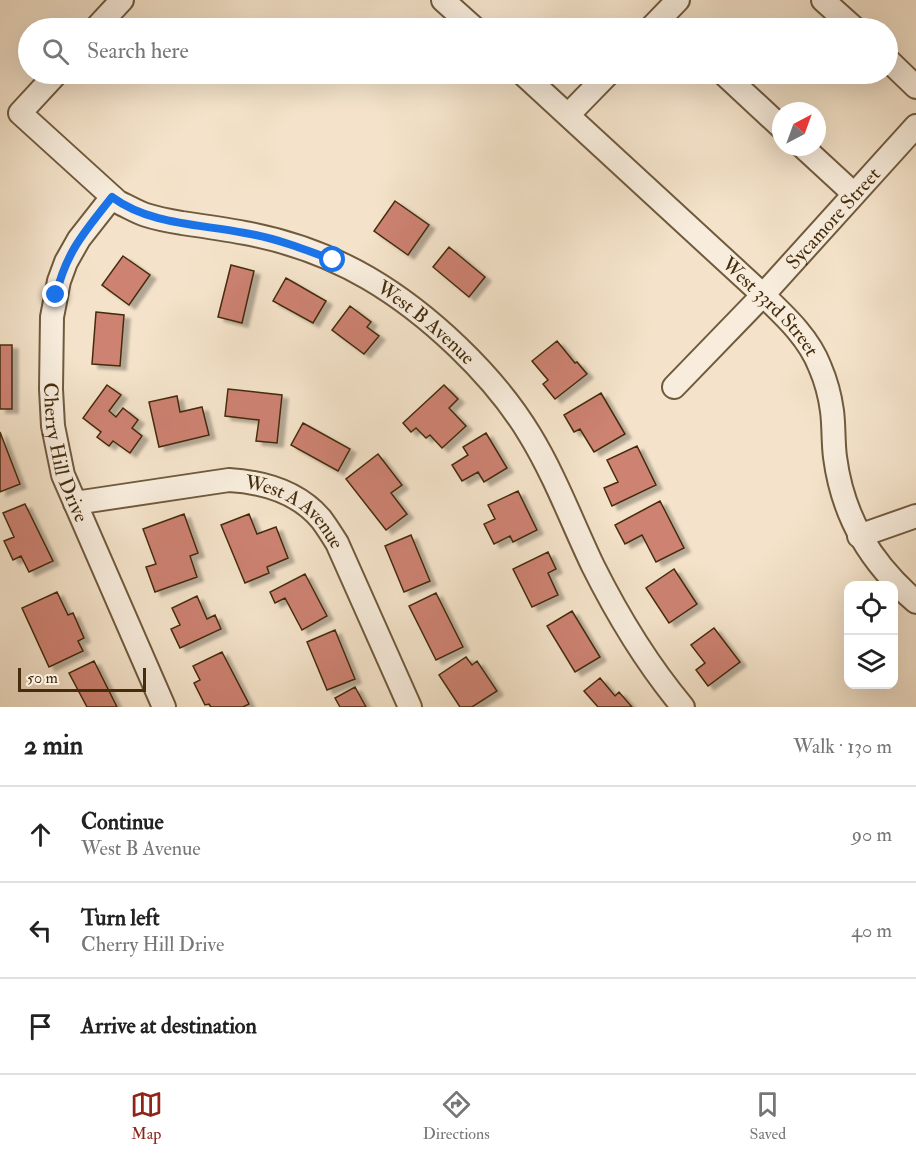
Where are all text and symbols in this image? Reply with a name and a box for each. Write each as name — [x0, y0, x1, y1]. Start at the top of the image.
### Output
search box — [18, 18, 898, 84]
icon: search — [39, 35, 72, 68]
text: Search here — [87, 37, 189, 65]
north arrow — [772, 102, 826, 156]
street label: Sycamore Street — [780, 161, 886, 274]
route start — [319, 246, 345, 272]
street label: West 33rd Street — [716, 251, 825, 361]
street label: West B Avenue — [372, 274, 481, 370]
route end — [42, 281, 68, 307]
street label: Cherry Hill Drive — [38, 382, 94, 526]
street label: West A Avenue — [242, 469, 350, 552]
map controls — [844, 581, 898, 689]
button: locate — [844, 581, 898, 635]
button: layers — [844, 635, 898, 689]
scale bar — [18, 665, 146, 692]
text: 50 m — [27, 668, 58, 688]
text: 2 min — [24, 730, 83, 762]
text: Walk · 130 m — [793, 734, 892, 759]
text: Continue — [81, 808, 164, 836]
icon: ahead — [24, 818, 57, 851]
text: 90 m — [852, 822, 892, 847]
text: West B Avenue — [81, 836, 201, 861]
text: Turn left — [81, 904, 160, 932]
icon: left — [24, 914, 57, 947]
text: 40 m — [851, 918, 892, 943]
text: Cherry Hill Drive — [81, 932, 224, 957]
icon: arrive — [24, 1010, 57, 1043]
text: Arrive at destination — [81, 1012, 257, 1040]
tab: Map — [130, 1088, 163, 1144]
tab: Directions — [423, 1088, 490, 1144]
tab: Saved — [750, 1088, 786, 1144]

